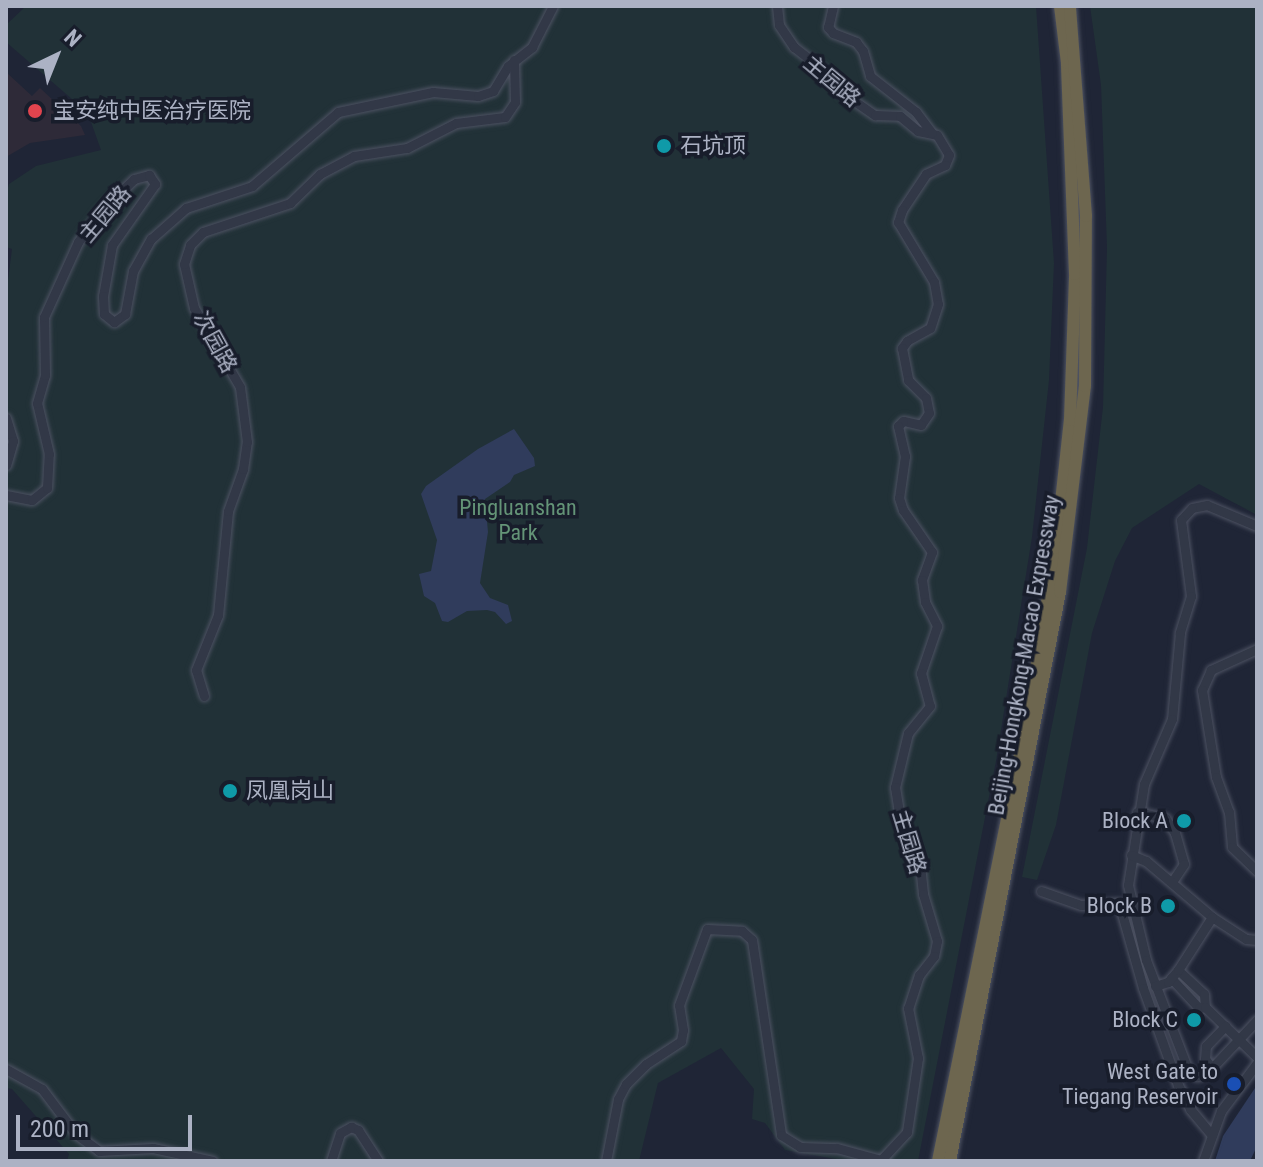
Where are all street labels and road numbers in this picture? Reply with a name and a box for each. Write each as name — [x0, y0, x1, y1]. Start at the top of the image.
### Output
street label: 主园路 — [798, 50, 866, 112]
street label: 主园路 — [74, 180, 136, 248]
street label: 次园路 — [187, 307, 243, 377]
street label: Beijing-Hongkong-Macao Expressway — [983, 493, 1065, 817]
street label: 主园路 — [887, 807, 931, 877]

